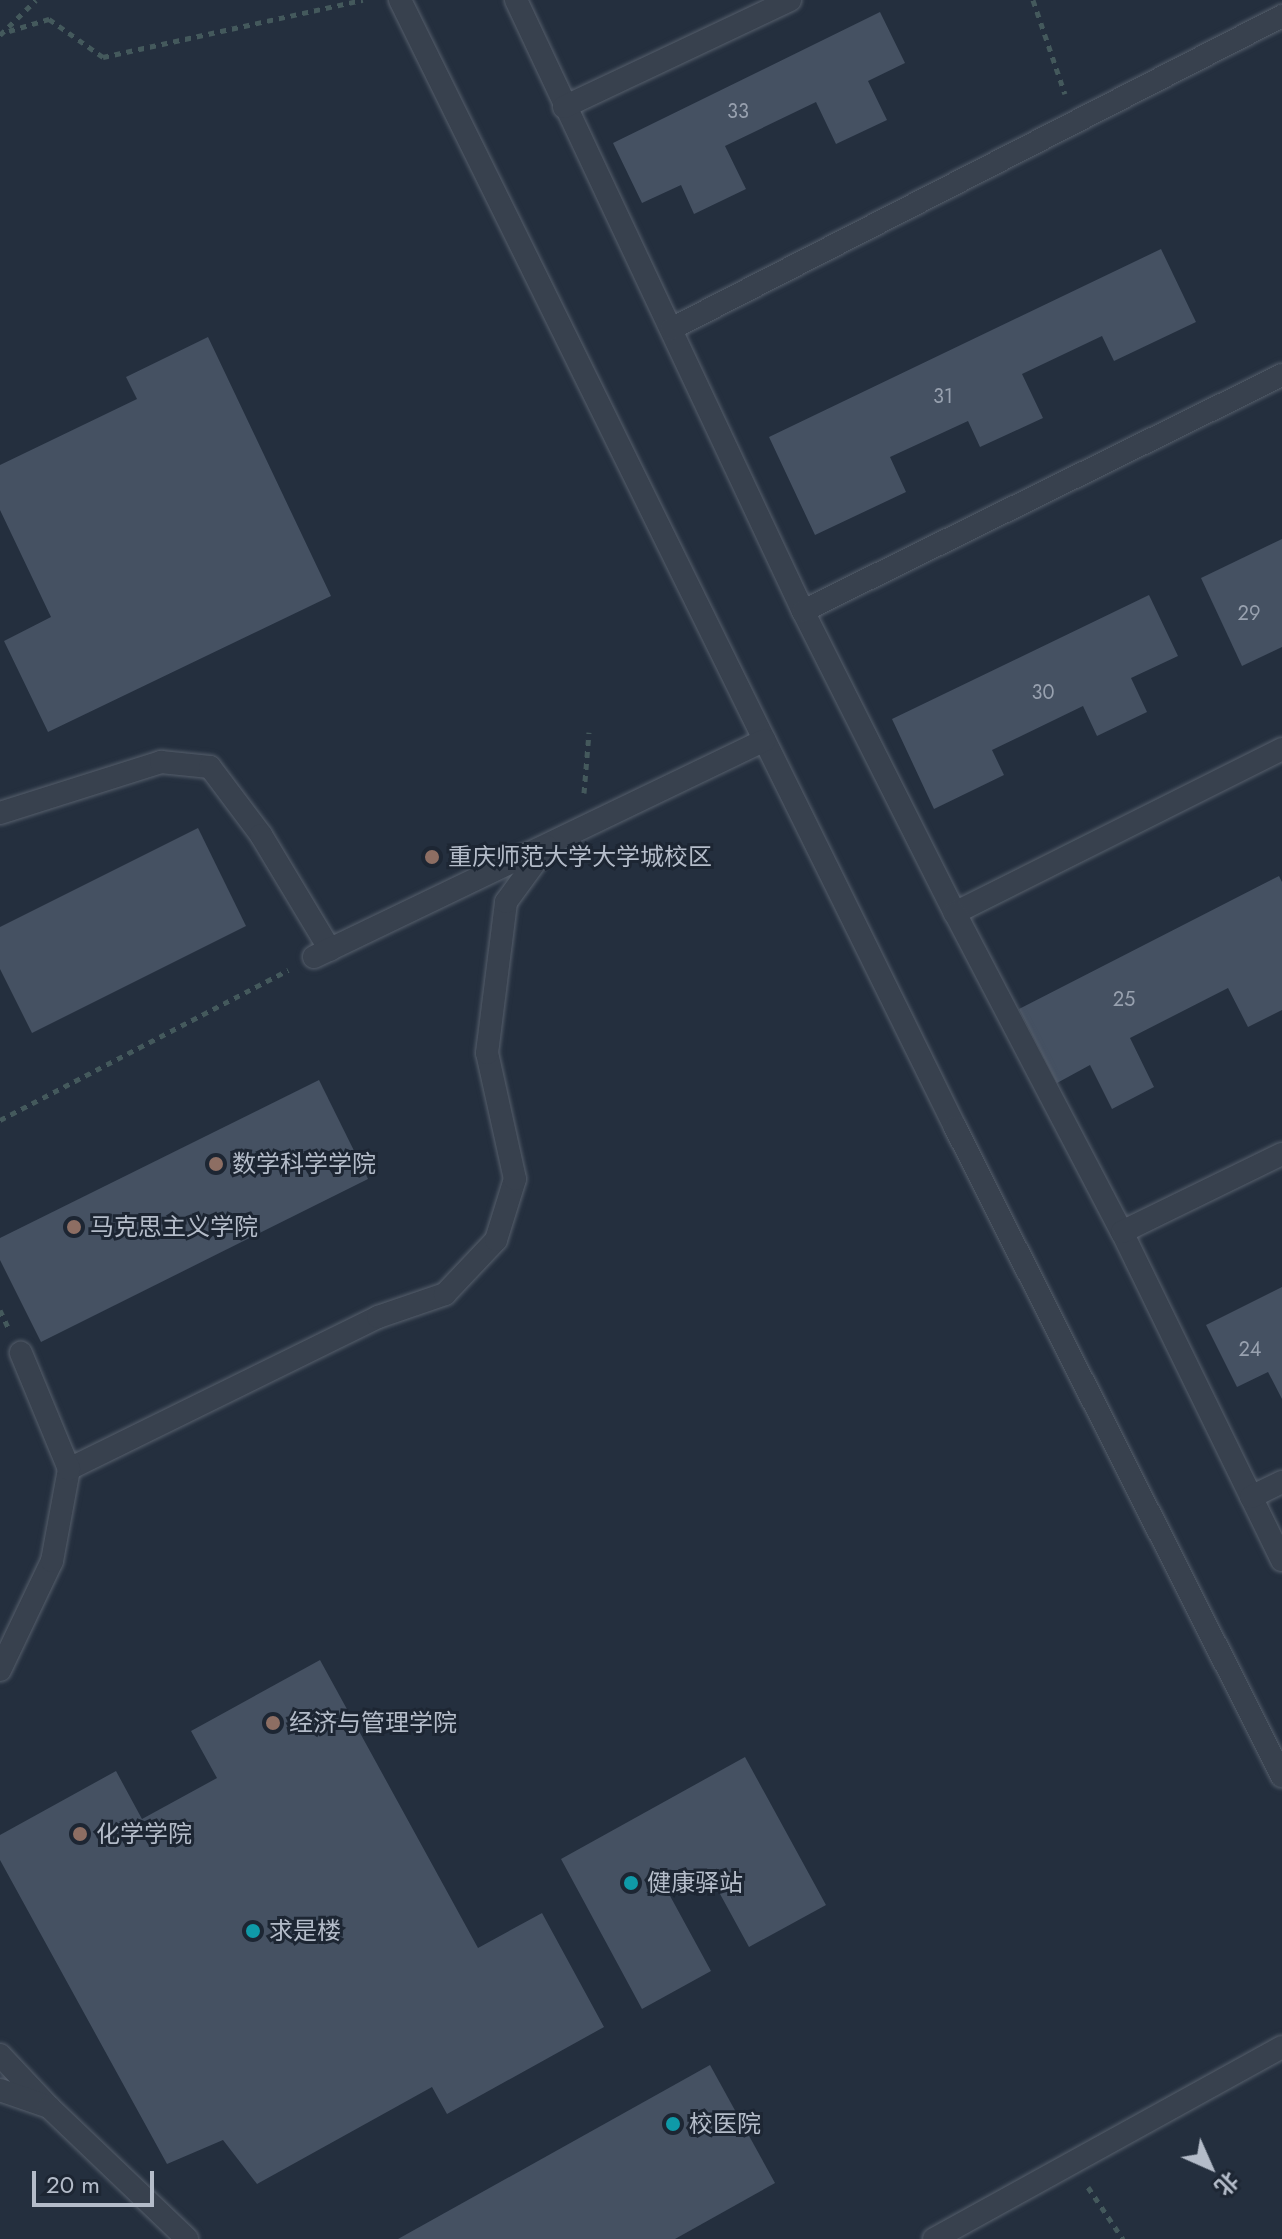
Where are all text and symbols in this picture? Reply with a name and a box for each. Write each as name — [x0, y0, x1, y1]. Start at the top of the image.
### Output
house number: 33 — [727, 99, 749, 123]
house number: 31 — [933, 384, 953, 408]
house number: 29 — [1238, 601, 1260, 625]
house number: 30 — [1032, 680, 1054, 704]
place label: 重庆师范大学大学城校区 — [448, 843, 712, 871]
marker: 重庆师范大学大学城校区 — [423, 848, 441, 866]
house number: 25 — [1113, 987, 1135, 1011]
place label: 数学科学学院 — [232, 1150, 376, 1178]
marker: 数学科学学院 — [207, 1155, 225, 1173]
place label: 马克思主义学院 — [90, 1213, 258, 1241]
marker: 马克思主义学院 — [65, 1218, 83, 1236]
house number: 24 — [1238, 1337, 1262, 1361]
place label: 经济与管理学院 — [289, 1709, 457, 1737]
marker: 经济与管理学院 — [264, 1714, 282, 1732]
place label: 化学学院 — [96, 1820, 192, 1848]
marker: 化学学院 — [71, 1825, 89, 1843]
place label: 健康驿站 — [647, 1869, 743, 1897]
marker: 健康驿站 — [622, 1874, 640, 1892]
place label: 求是楼 — [269, 1917, 341, 1945]
marker: 求是楼 — [244, 1922, 262, 1940]
place label: 校医院 — [689, 2110, 761, 2138]
marker: 校医院 — [664, 2115, 682, 2133]
north arrow — [1170, 2127, 1250, 2207]
scale bar — [36, 2155, 158, 2205]
text: 北 — [1208, 2165, 1246, 2203]
text: 20 m — [46, 2167, 100, 2202]

